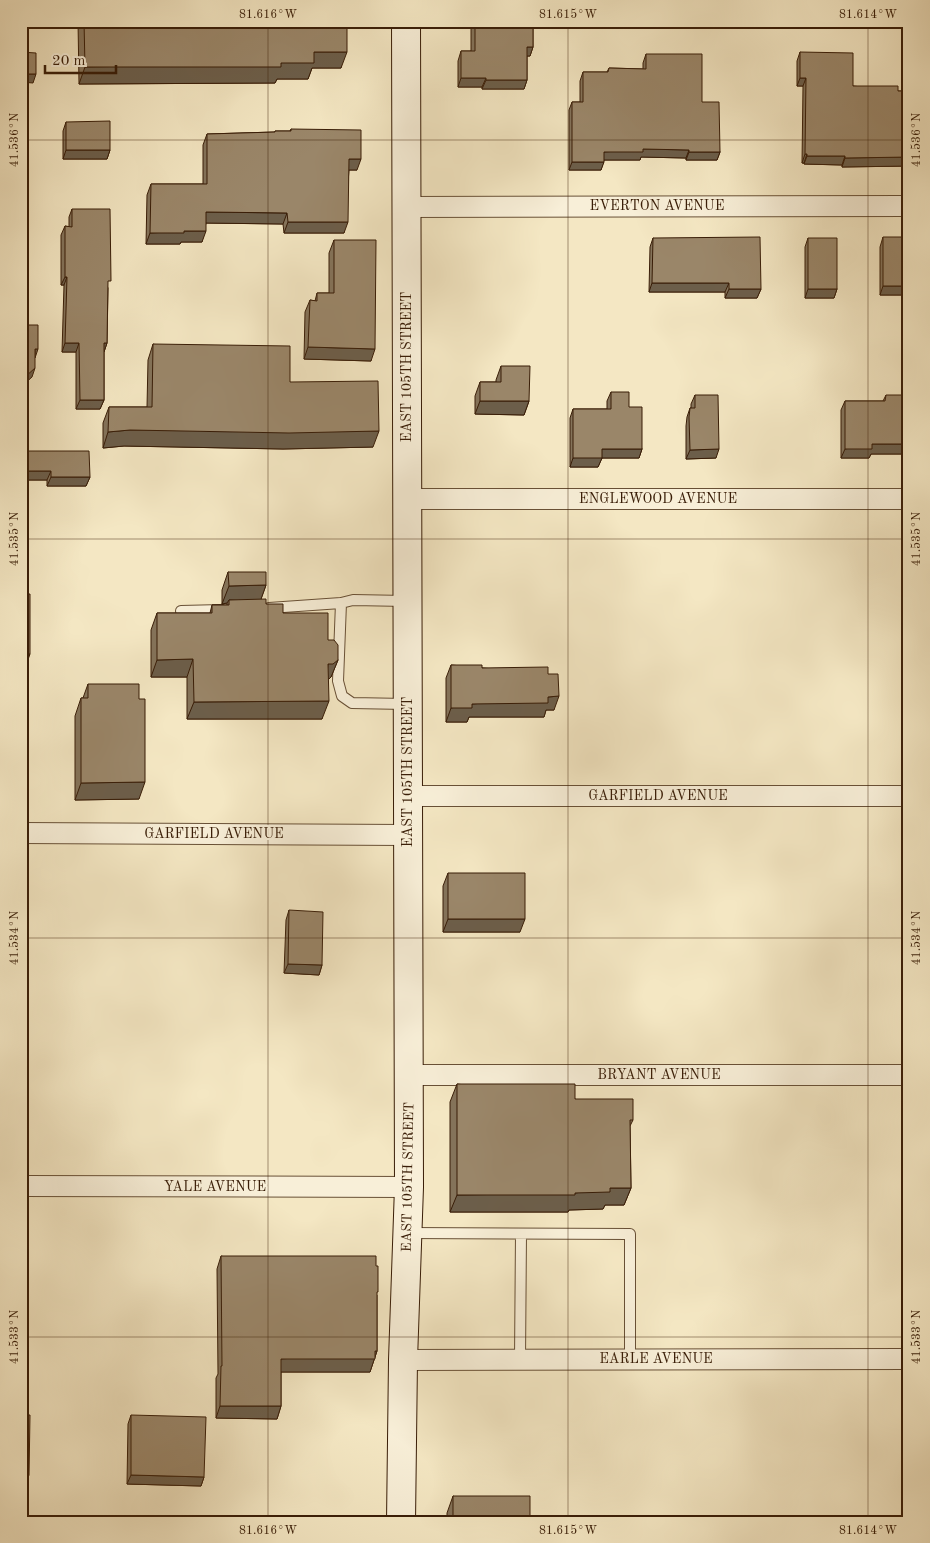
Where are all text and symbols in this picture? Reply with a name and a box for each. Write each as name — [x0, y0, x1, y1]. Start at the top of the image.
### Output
text: 81.615°W — [539, 8, 597, 21]
text: 81.616°W — [239, 9, 297, 21]
text: 81.614°W — [839, 9, 897, 21]
scale bar — [45, 42, 116, 74]
text: 20 m — [52, 54, 86, 69]
text: 41.536°N — [8, 113, 21, 167]
text: 41.536°N — [910, 113, 923, 167]
street label: EVERTON AVENUE — [590, 199, 724, 213]
street label: EAST 105TH STREET — [400, 292, 414, 442]
street label: ENGLEWOOD AVENUE — [579, 492, 737, 506]
text: 41.535°N — [8, 512, 21, 566]
text: 41.535°N — [910, 512, 923, 566]
street label: EAST 105TH STREET — [401, 697, 415, 847]
street label: GARFIELD AVENUE — [588, 789, 728, 803]
street label: GARFIELD AVENUE — [144, 827, 284, 841]
text: 41.534°N — [8, 911, 21, 965]
text: 41.534°N — [910, 911, 923, 965]
street label: BRYANT AVENUE — [597, 1068, 721, 1082]
street label: EAST 105TH STREET — [400, 1102, 416, 1252]
street label: YALE AVENUE — [164, 1180, 266, 1194]
text: 41.533°N — [8, 1310, 21, 1364]
text: 41.533°N — [910, 1310, 923, 1364]
street label: EARLE AVENUE — [599, 1352, 713, 1366]
text: 81.615°W — [539, 1524, 597, 1537]
text: 81.616°W — [239, 1525, 297, 1537]
text: 81.614°W — [839, 1525, 897, 1537]

